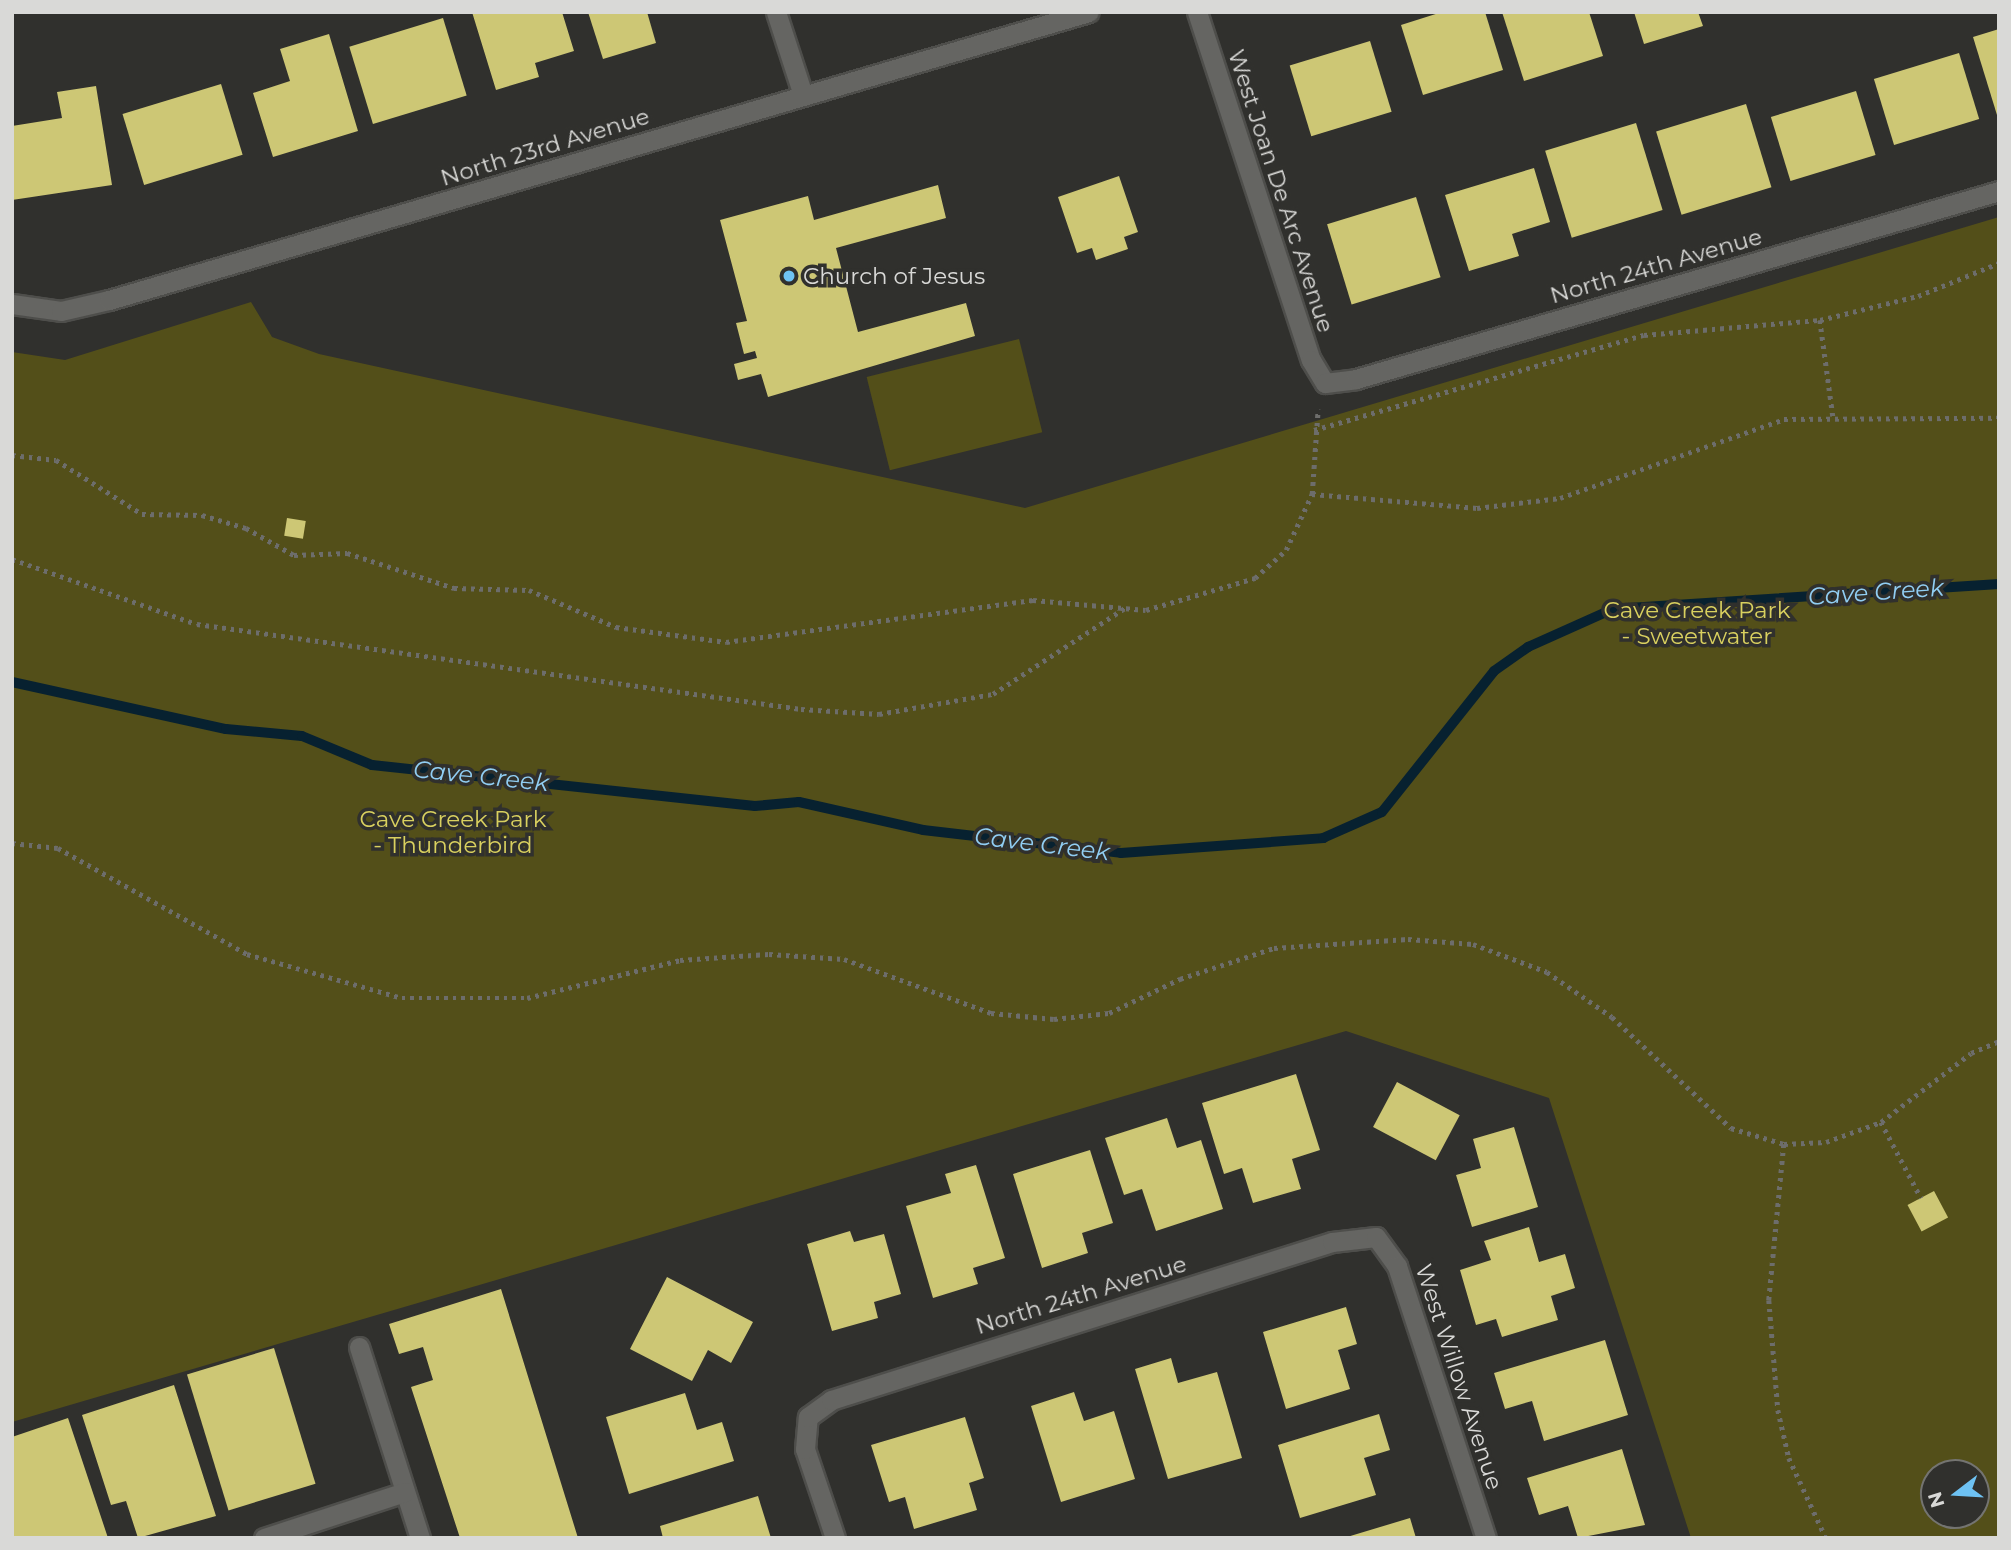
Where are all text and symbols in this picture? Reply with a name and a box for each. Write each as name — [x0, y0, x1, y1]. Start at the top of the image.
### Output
street label: West Joan De Arc Avenue — [1222, 46, 1340, 336]
street label: North 23rd Avenue — [437, 102, 653, 192]
street label: North 24th Avenue — [1547, 223, 1765, 309]
place label: Church of Jesus — [803, 262, 985, 290]
marker: Church of Jesus — [781, 268, 797, 284]
water label: Cave Creek — [1807, 573, 1945, 611]
park label: Cave Creek Park - Sweetwater — [1604, 596, 1790, 650]
water label: Cave Creek — [412, 755, 550, 797]
park label: Cave Creek Park - Thunderbird — [360, 805, 546, 859]
water label: Cave Creek — [973, 821, 1111, 867]
street label: North 24th Avenue — [972, 1250, 1190, 1340]
street label: West Willow Avenue — [1409, 1261, 1509, 1493]
north arrow — [1920, 1459, 1990, 1529]
text: N — [1923, 1489, 1950, 1510]

